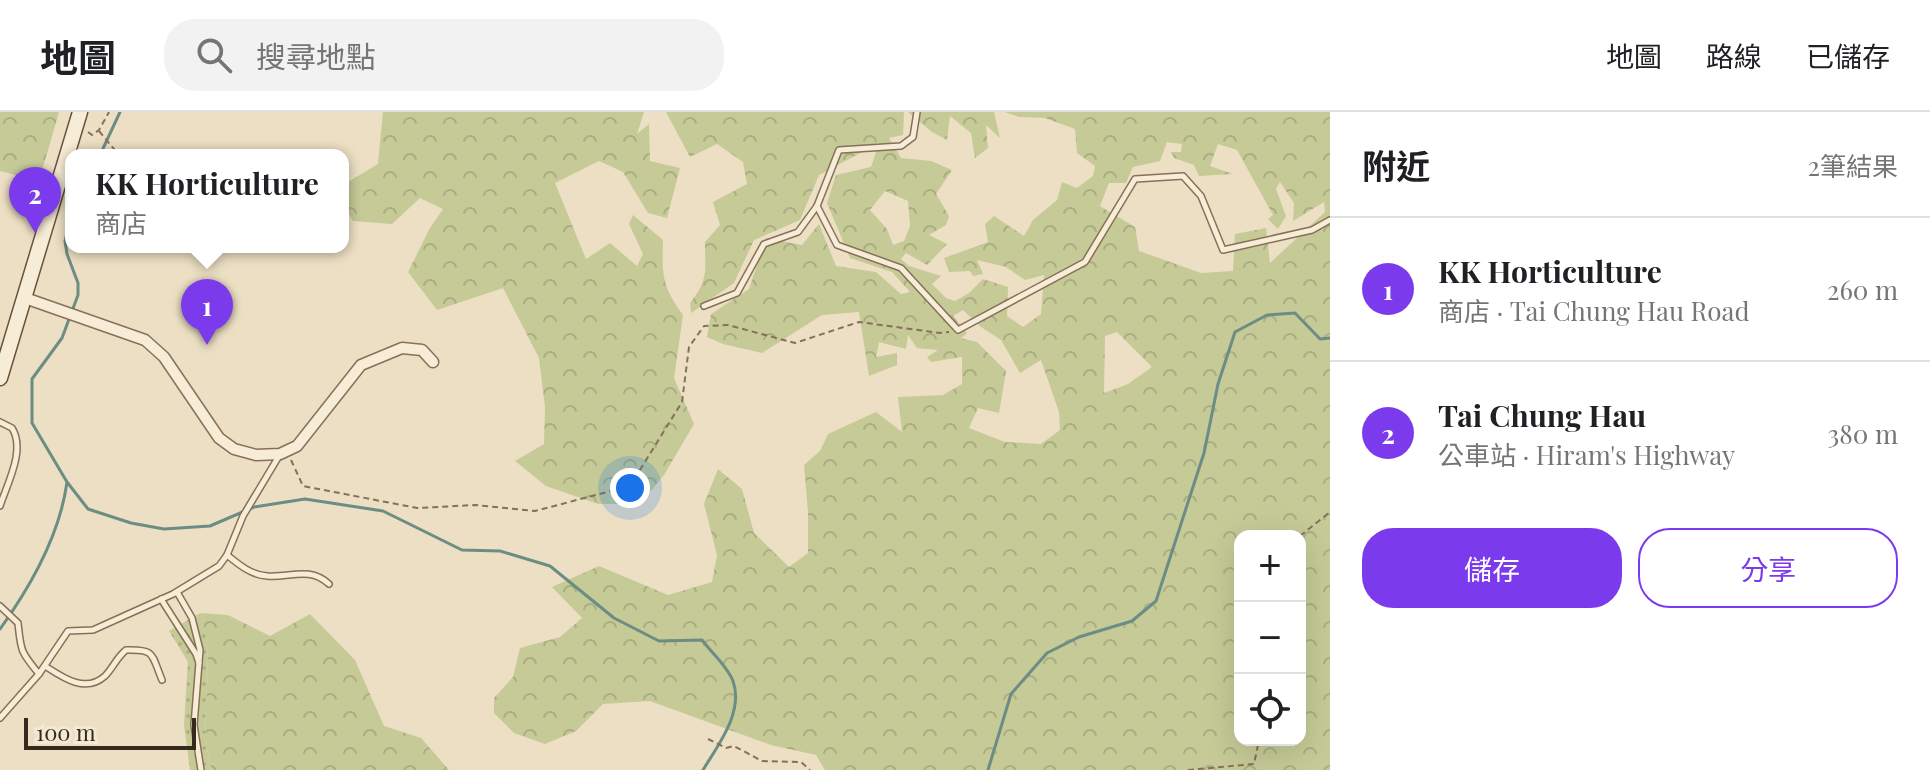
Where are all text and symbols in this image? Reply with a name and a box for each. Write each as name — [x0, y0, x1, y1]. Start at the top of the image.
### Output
search box — [164, 19, 724, 91]
text: 地圖 — [40, 31, 116, 82]
icon: search — [192, 33, 236, 77]
text: 搜尋地點 — [256, 36, 376, 76]
text: 地圖 — [1606, 37, 1662, 74]
text: 路線 — [1706, 37, 1762, 74]
text: 已儲存 — [1806, 37, 1890, 74]
text: 附近 — [1362, 142, 1430, 188]
text: 2筆結果 — [1808, 148, 1898, 183]
popup — [65, 149, 349, 253]
text: KK Horticulture — [95, 163, 319, 203]
pin: 2 — [9, 167, 61, 233]
text: 商店 — [95, 205, 147, 240]
text: KK Horticulture — [1438, 251, 1662, 291]
text: 1 — [1383, 272, 1393, 307]
text: 260 m — [1827, 272, 1898, 307]
pin: 1 — [181, 279, 233, 345]
text: 商店 · Tai Chung Hau Road — [1438, 293, 1750, 328]
text: Tai Chung Hau — [1438, 395, 1646, 435]
text: 2 — [1381, 416, 1395, 451]
text: 380 m — [1828, 416, 1898, 451]
text: 公車站 · Hiram's Highway — [1438, 437, 1735, 472]
your location — [610, 468, 650, 508]
button: 儲存 — [1362, 528, 1622, 608]
button: 分享 — [1638, 528, 1898, 608]
map controls — [1234, 530, 1306, 746]
button: + — [1234, 530, 1306, 602]
button: − — [1234, 602, 1306, 674]
button: locate — [1234, 674, 1306, 746]
scale bar — [24, 714, 196, 750]
text: 100 m — [36, 717, 96, 747]

